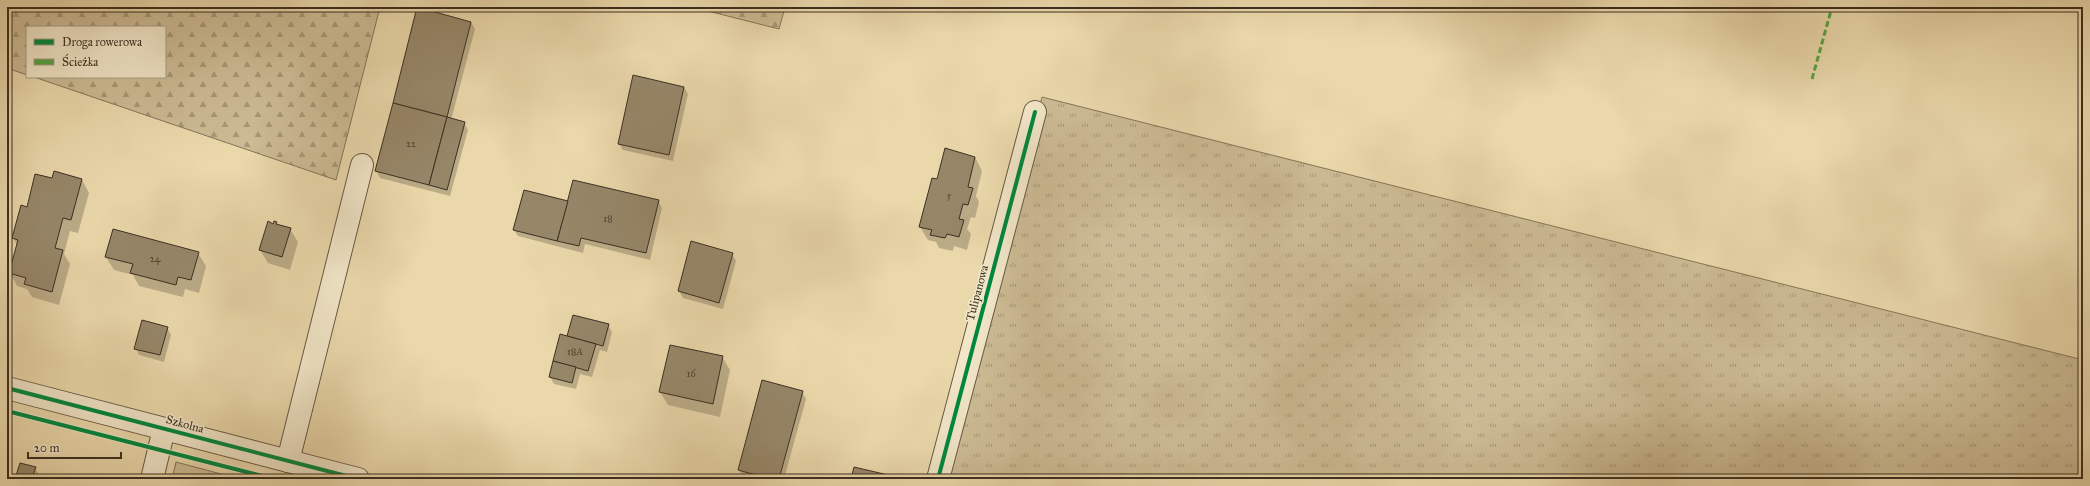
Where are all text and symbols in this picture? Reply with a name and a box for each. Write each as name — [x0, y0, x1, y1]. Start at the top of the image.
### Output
legend — [26, 26, 166, 78]
text: Droga rowerowa — [62, 35, 143, 50]
text: Ścieżka — [62, 53, 99, 69]
house number: 22 — [406, 138, 416, 150]
house number: 5 — [947, 190, 952, 202]
house number: 18 — [603, 213, 613, 225]
house number: 24 — [150, 253, 161, 265]
street label: Tulipanowa — [963, 263, 991, 323]
house number: 18A — [567, 346, 583, 358]
house number: 16 — [686, 368, 696, 380]
street label: Szkolna — [164, 412, 206, 436]
scale bar — [28, 434, 121, 460]
text: 20 m — [34, 441, 60, 455]

